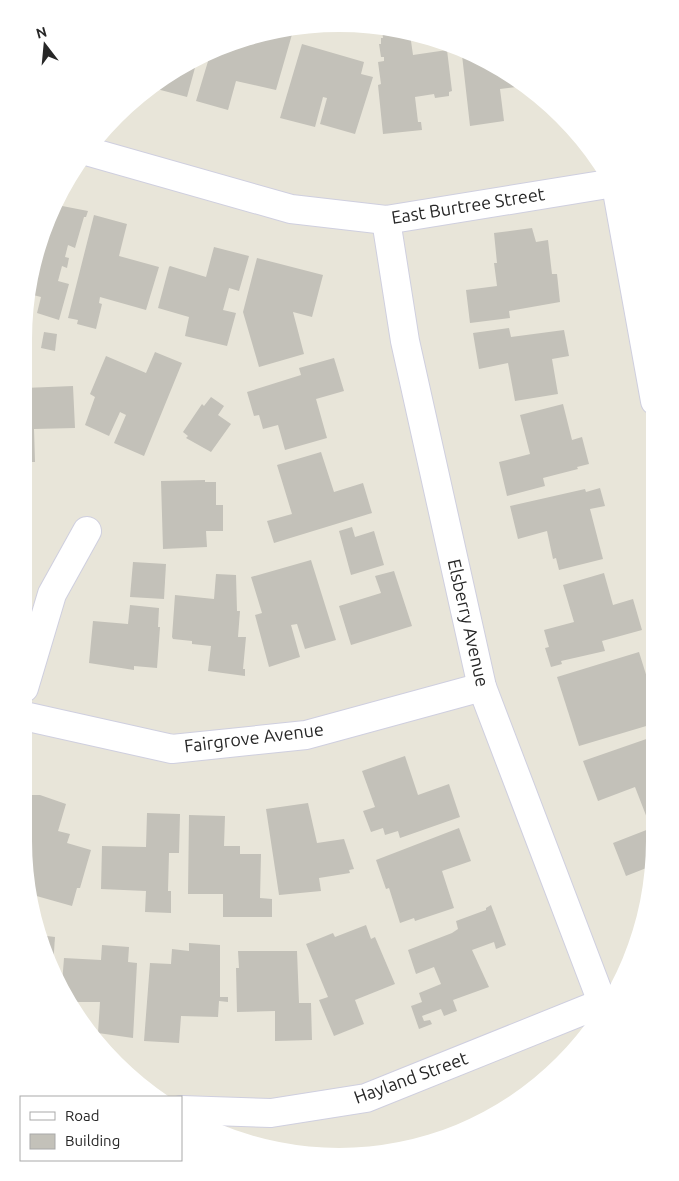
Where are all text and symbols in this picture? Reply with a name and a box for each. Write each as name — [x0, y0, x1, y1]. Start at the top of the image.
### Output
north arrow — [20, 20, 70, 70]
text: N — [34, 23, 49, 42]
street label: East Burtree Street — [390, 183, 546, 227]
street label: Elsberry Avenue — [445, 557, 493, 689]
street label: Fairgrove Avenue — [183, 719, 325, 755]
street label: Hayland Street — [351, 1047, 470, 1107]
legend — [20, 1096, 182, 1161]
text: Road — [65, 1107, 100, 1124]
text: Building — [65, 1132, 120, 1149]

